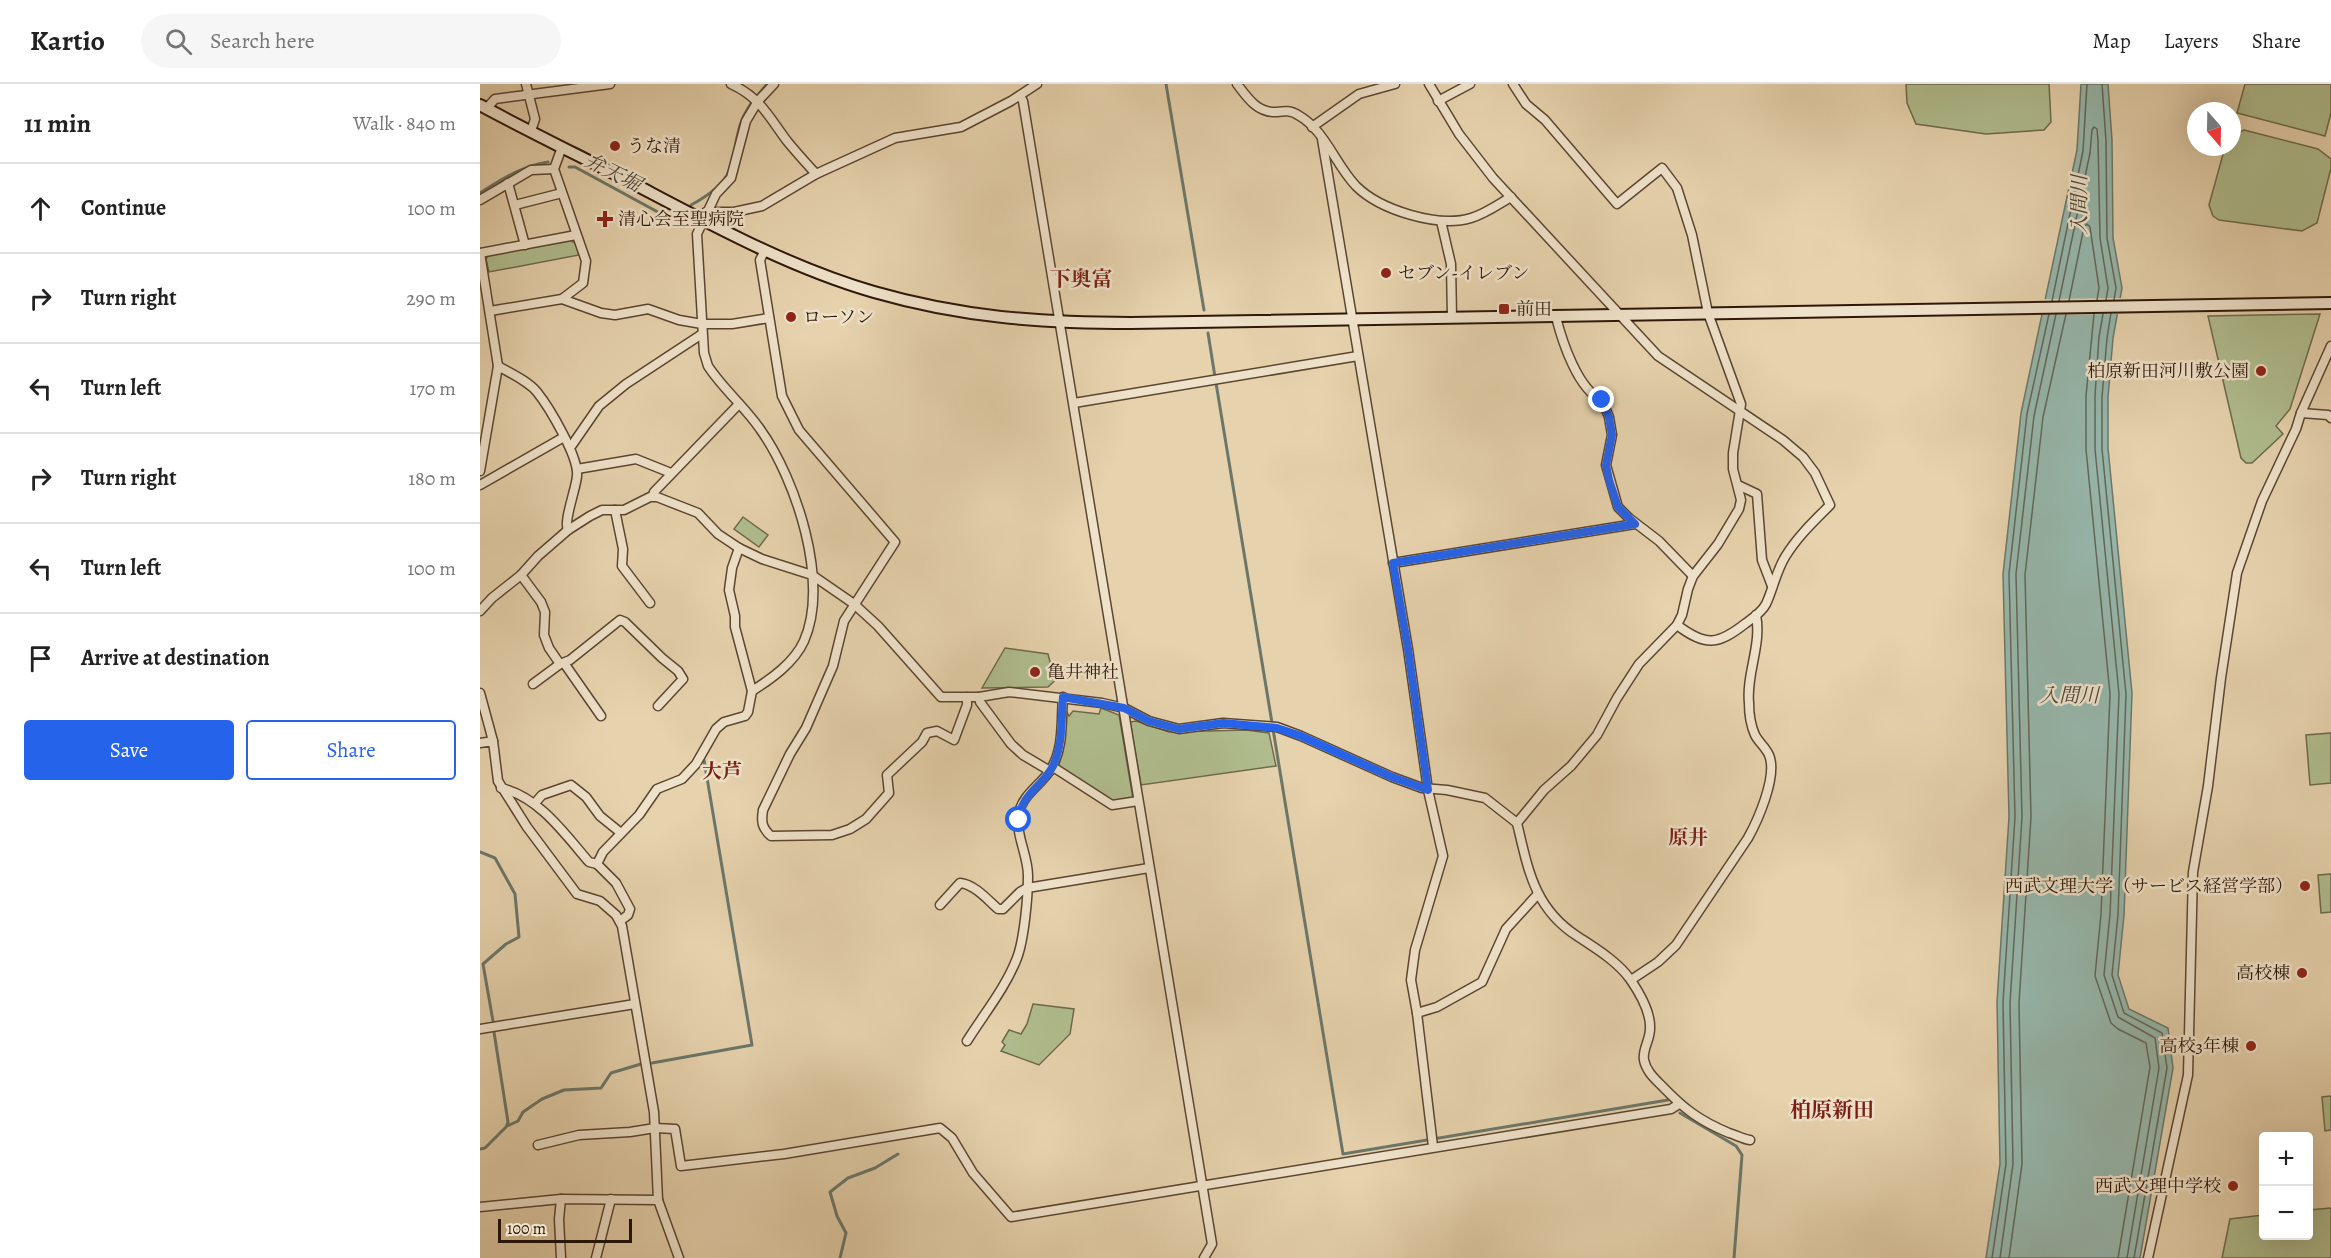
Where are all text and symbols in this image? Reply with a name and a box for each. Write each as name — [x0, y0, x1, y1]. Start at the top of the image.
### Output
search box — [141, 14, 561, 68]
text: Kartio — [30, 22, 105, 60]
icon: search — [162, 25, 195, 58]
text: Search here — [210, 26, 315, 56]
text: Map — [2092, 27, 2131, 55]
text: Layers — [2164, 27, 2219, 55]
text: Share — [2252, 27, 2301, 55]
north arrow — [2187, 102, 2241, 156]
text: 11 min — [24, 106, 91, 141]
text: Walk · 840 m — [353, 110, 456, 137]
place label: うな清 — [627, 134, 681, 158]
marker: うな清 — [608, 139, 622, 153]
water label: 弁天堀 — [580, 147, 648, 199]
water label: 入間川 — [2066, 173, 2093, 235]
icon: ahead — [24, 192, 57, 225]
text: Continue — [81, 193, 166, 223]
text: 100 m — [407, 195, 456, 222]
place label: 清心会至聖病院 — [618, 207, 744, 231]
marker: 清心会至聖病院 — [596, 210, 614, 228]
place label: セブン-イレブン — [1398, 261, 1529, 285]
district label: 下奥富 — [1050, 265, 1113, 293]
marker: セブン-イレブン — [1379, 266, 1393, 280]
icon: right — [24, 282, 57, 315]
text: Turn right — [81, 283, 177, 313]
text: 290 m — [406, 285, 456, 312]
place label: 前田 — [1516, 297, 1552, 321]
marker: 前田 — [1497, 302, 1511, 316]
place label: ローソン — [803, 305, 874, 329]
marker: ローソン — [784, 310, 798, 324]
place label: 柏原新田河川敷公園 — [2087, 359, 2249, 383]
marker: 柏原新田河川敷公園 — [2254, 364, 2268, 378]
icon: left — [24, 372, 57, 405]
text: Turn left — [81, 373, 161, 403]
text: 170 m — [410, 375, 456, 402]
route end — [1588, 386, 1614, 412]
icon: right — [24, 462, 57, 495]
text: Turn right — [81, 463, 177, 493]
text: 180 m — [408, 465, 456, 492]
icon: left — [24, 552, 57, 585]
text: Turn left — [81, 553, 161, 583]
text: 100 m — [407, 555, 456, 582]
icon: arrive — [24, 642, 57, 675]
text: Arrive at destination — [81, 643, 270, 673]
place label: 亀井神社 — [1047, 660, 1119, 684]
marker: 亀井神社 — [1028, 665, 1042, 679]
water label: 入間川 — [2039, 682, 2101, 709]
button: Save — [24, 720, 234, 780]
button: Share — [246, 720, 456, 780]
district label: 大芦 — [702, 758, 742, 785]
route start — [1005, 806, 1031, 832]
district label: 原井 — [1668, 824, 1708, 851]
place label: 西武文理大学（サービス経営学部） — [2005, 874, 2293, 898]
marker: 西武文理大学（サービス経営学部） — [2298, 879, 2312, 893]
place label: 高校棟 — [2236, 961, 2290, 985]
marker: 高校棟 — [2295, 966, 2309, 980]
place label: 高校3年棟 — [2160, 1034, 2239, 1058]
marker: 高校3年棟 — [2244, 1039, 2258, 1053]
district label: 柏原新田 — [1790, 1096, 1874, 1124]
map controls — [2259, 1132, 2313, 1240]
button: + — [2259, 1132, 2313, 1186]
place label: 西武文理中学校 — [2095, 1174, 2221, 1198]
marker: 西武文理中学校 — [2226, 1179, 2240, 1193]
button: − — [2259, 1186, 2313, 1240]
scale bar — [498, 1216, 632, 1244]
text: 100 m — [507, 1218, 546, 1240]

